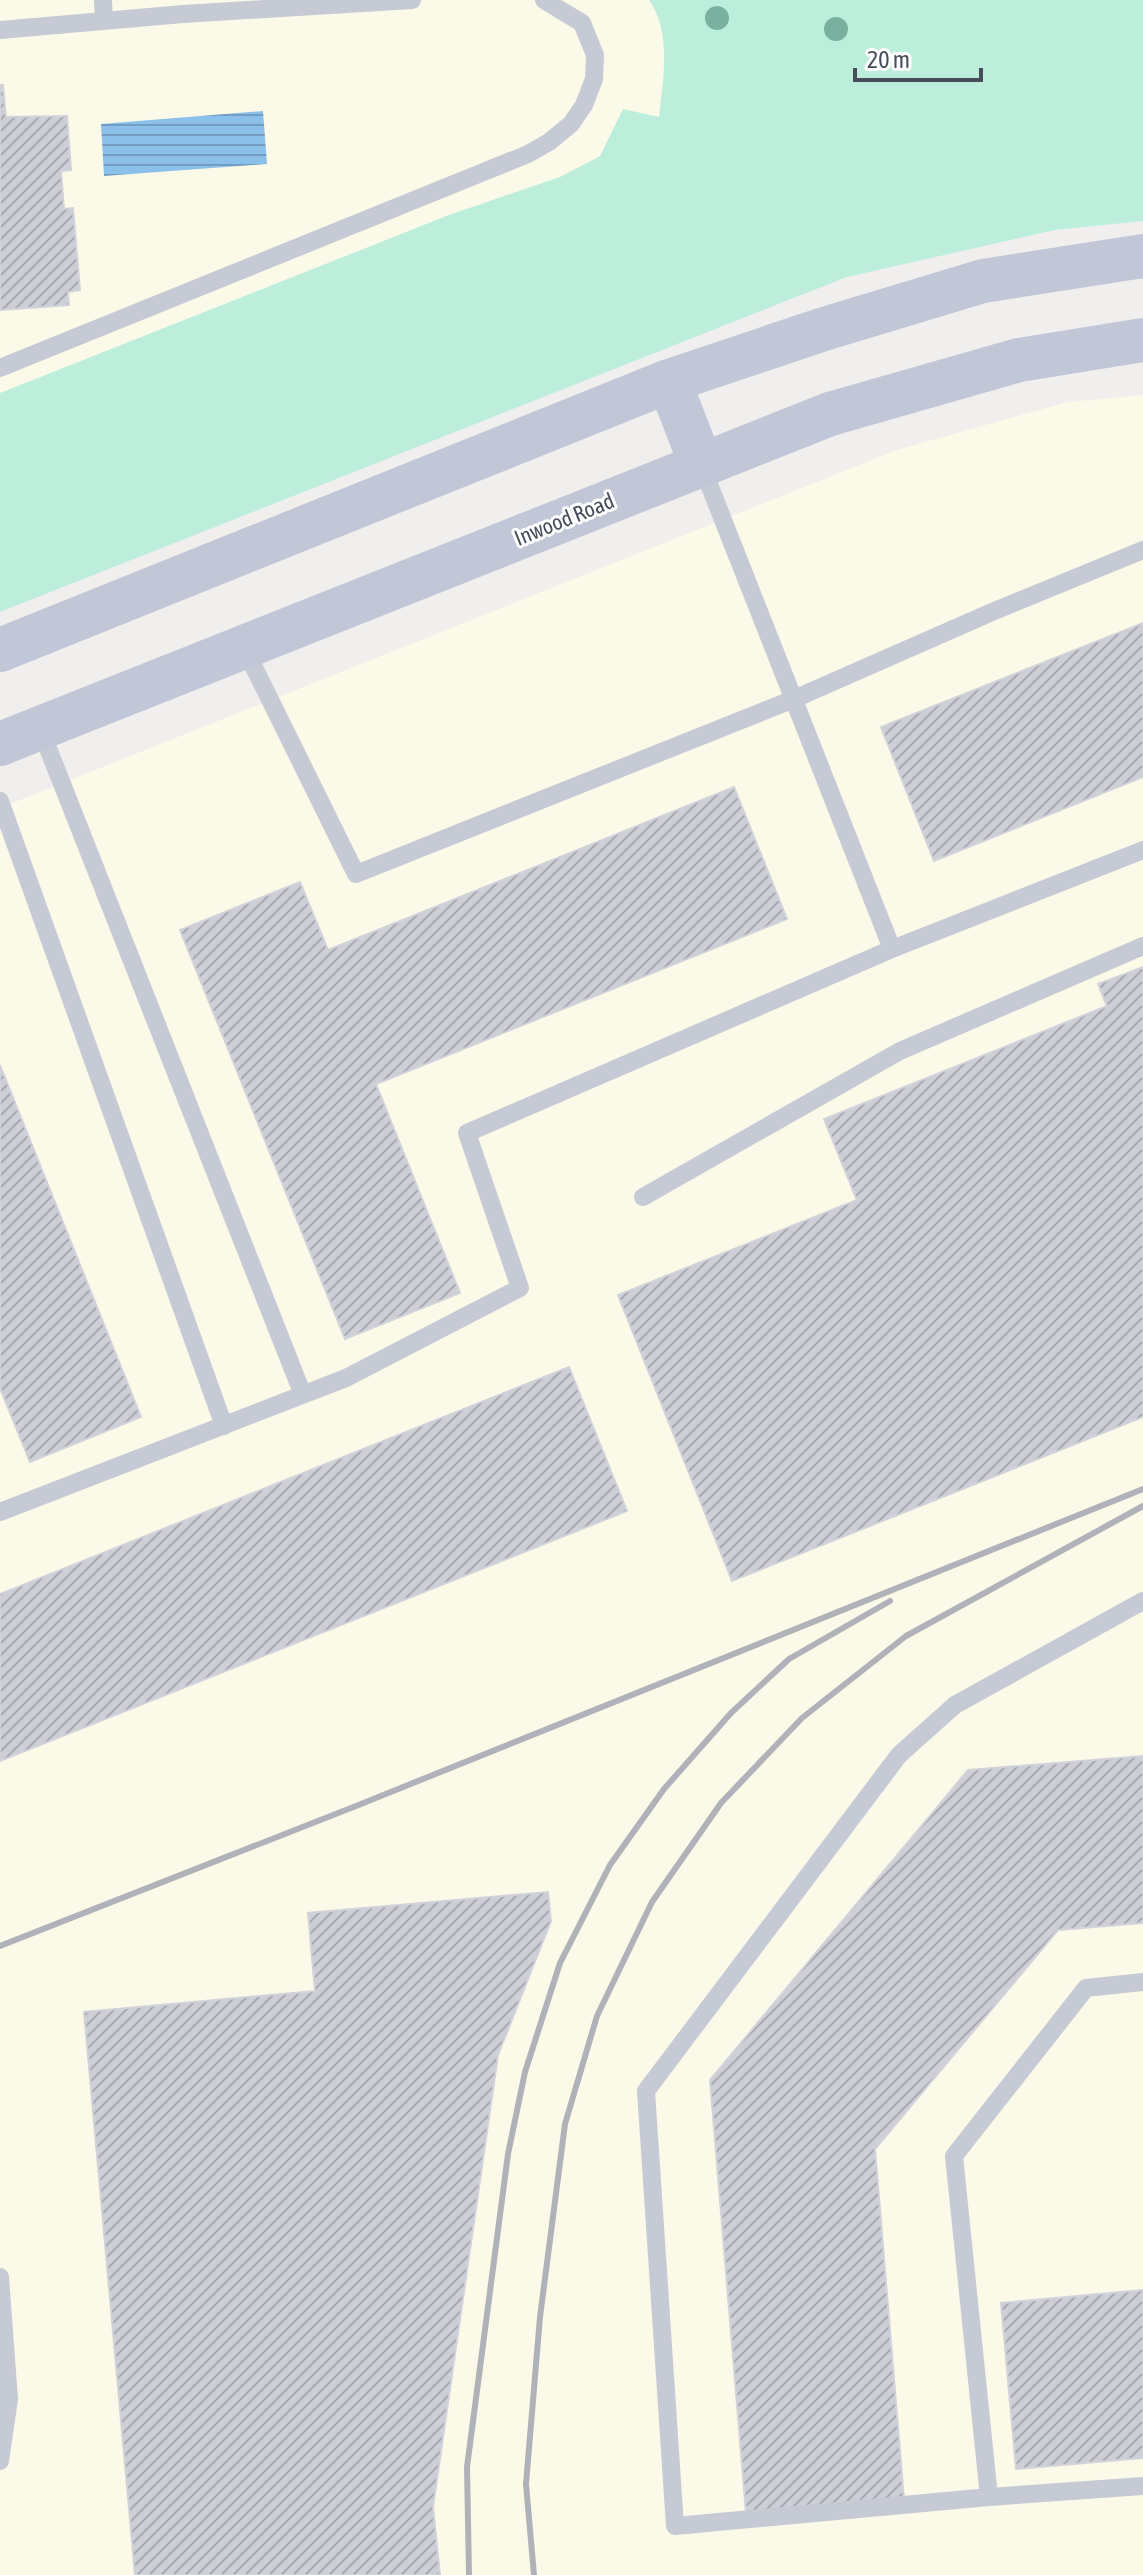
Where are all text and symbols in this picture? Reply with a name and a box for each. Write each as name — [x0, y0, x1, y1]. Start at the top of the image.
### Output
scale bar — [855, 32, 981, 82]
text: 20 m — [867, 46, 910, 73]
street label: Inwood Road — [510, 487, 618, 551]

